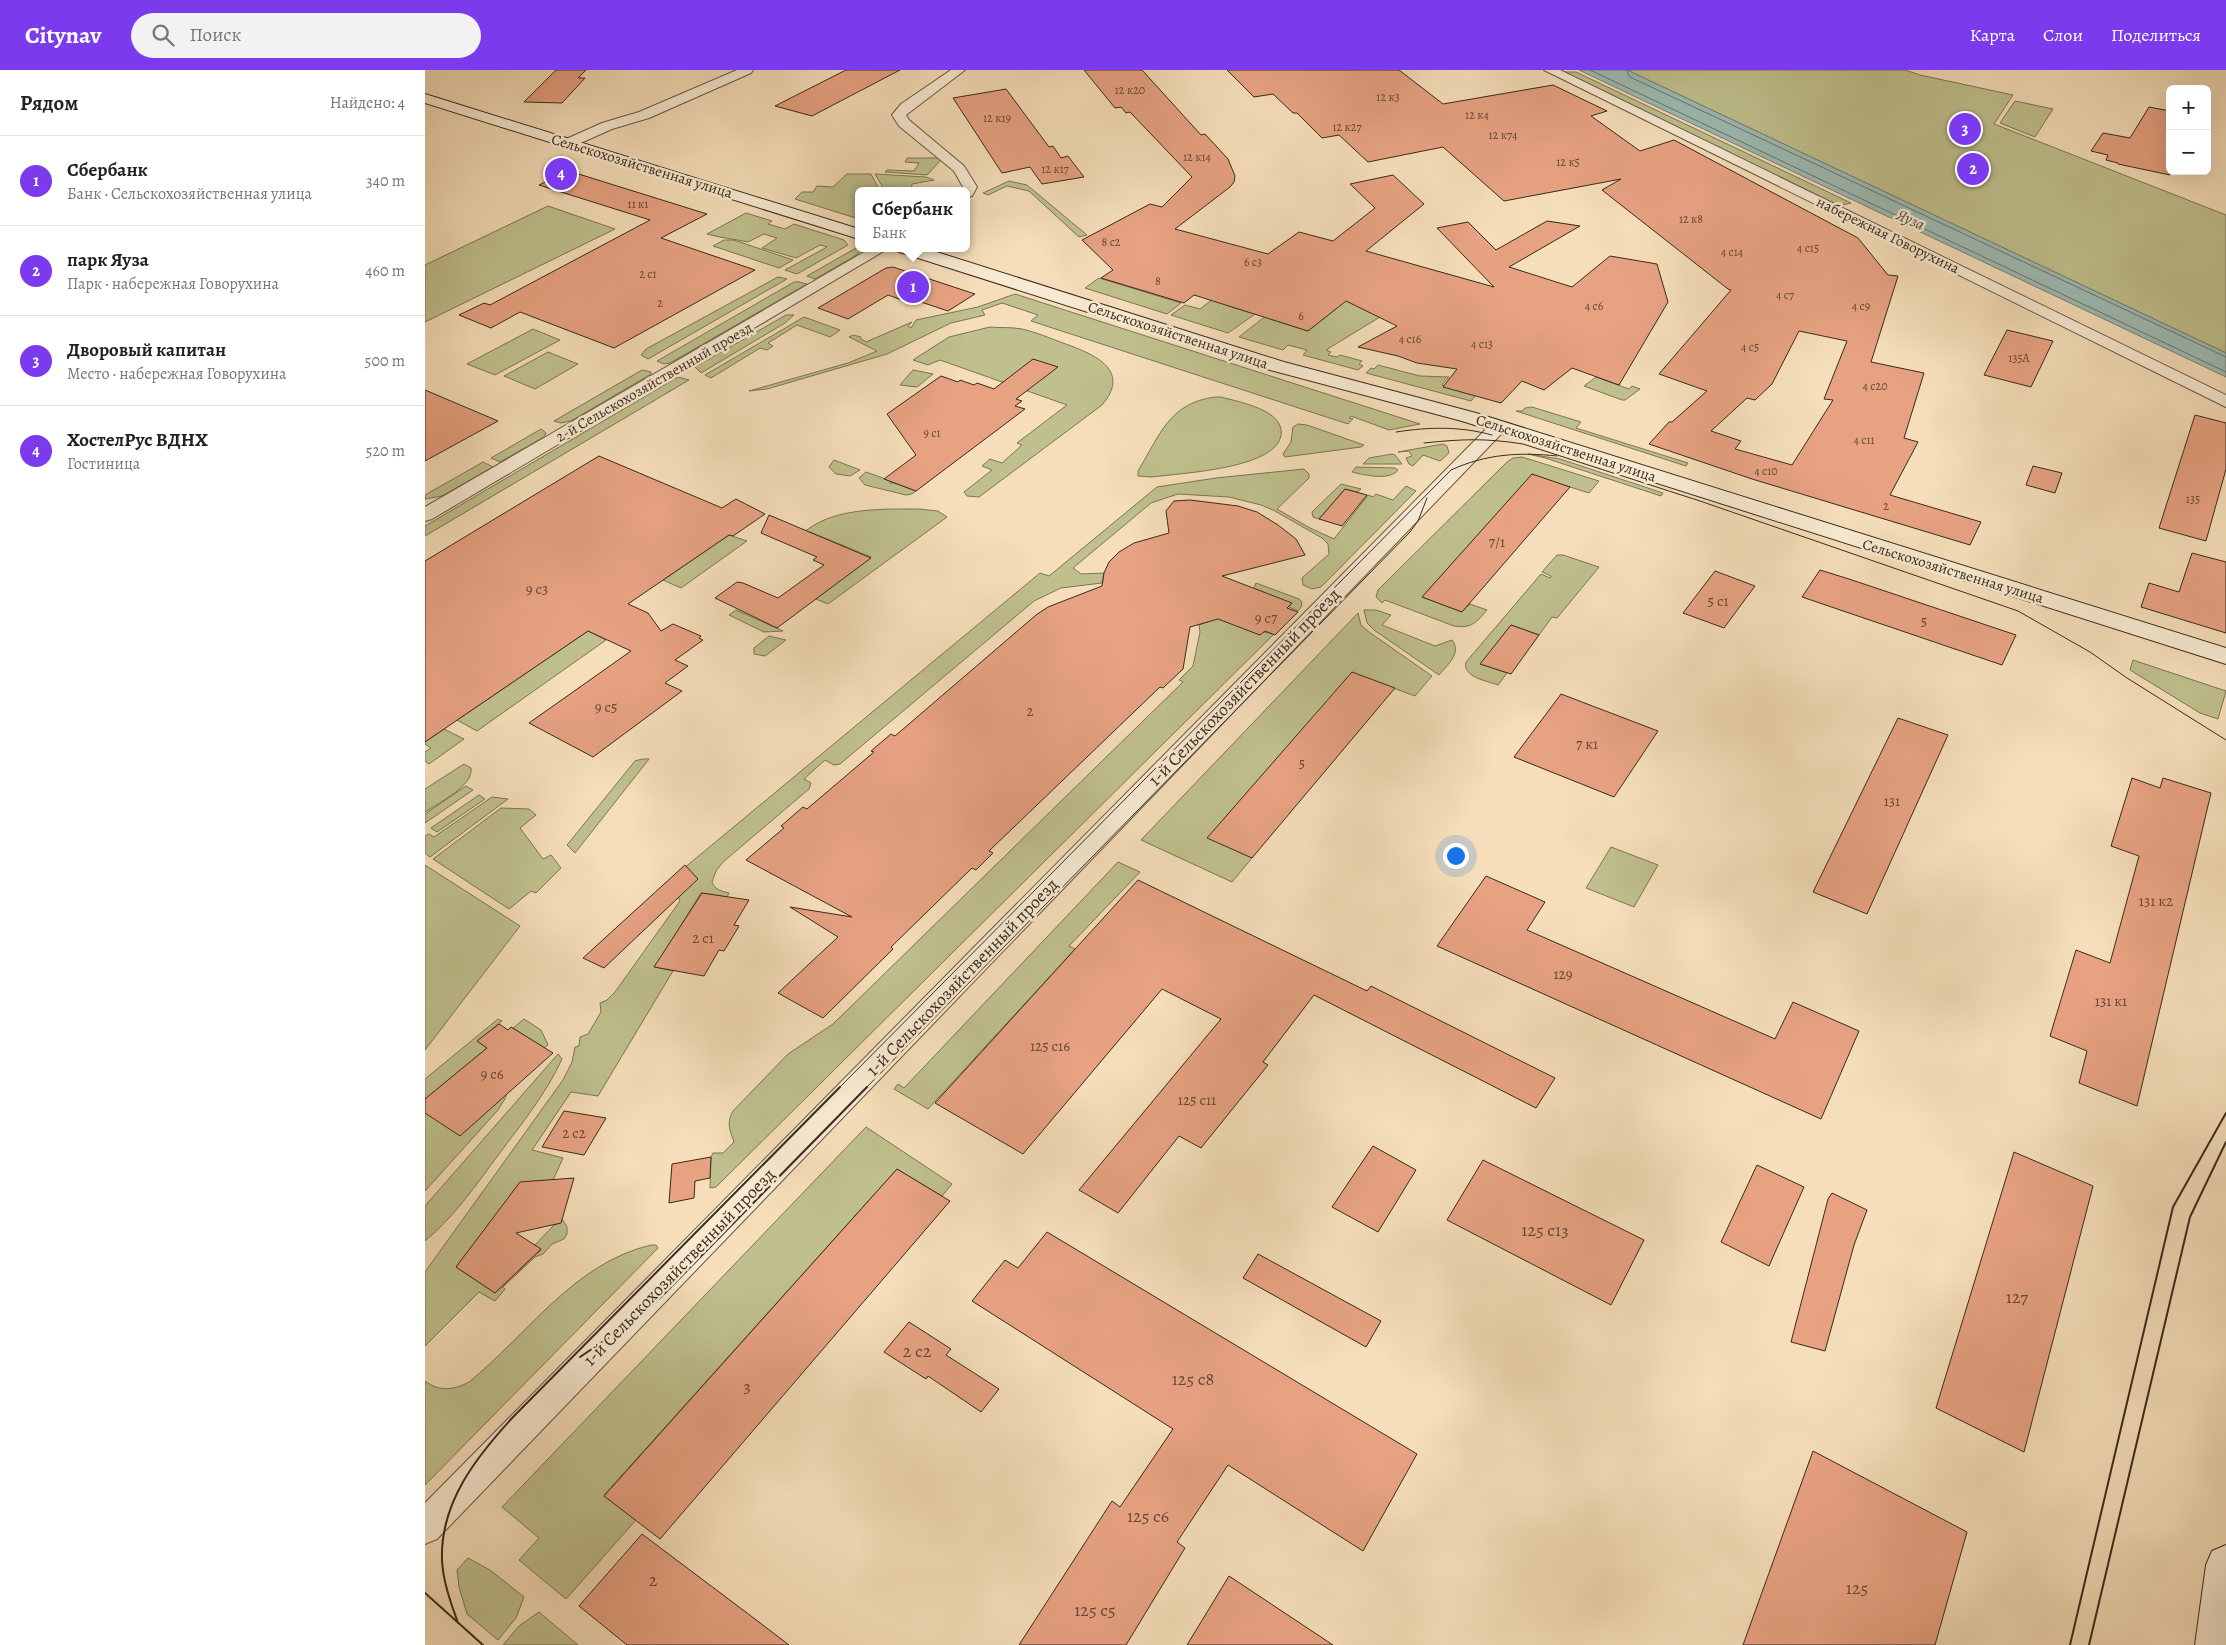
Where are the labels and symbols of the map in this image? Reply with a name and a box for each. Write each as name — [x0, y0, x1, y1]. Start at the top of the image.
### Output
house number: 12 к20 — [1115, 82, 1145, 98]
house number: 12 к3 — [1376, 89, 1400, 105]
house number: 12 к4 — [1465, 107, 1489, 123]
house number: 12 к19 — [983, 110, 1011, 126]
pin: 3 — [1949, 110, 1981, 148]
house number: 12 к27 — [1332, 119, 1363, 135]
house number: 12 к74 — [1489, 127, 1518, 143]
street label: Сельскохозяйственная улица — [549, 129, 735, 203]
house number: 12 к14 — [1183, 149, 1212, 165]
pin: 2 — [1957, 150, 1989, 188]
house number: 12 к5 — [1556, 154, 1580, 170]
pin: 4 — [545, 155, 577, 193]
house number: 12 к17 — [1041, 161, 1070, 177]
street label: набережная Говорухина — [1813, 192, 1963, 278]
house number: 11 к1 — [628, 196, 648, 212]
water label: Яуза — [1892, 203, 1928, 236]
house number: 12 к8 — [1679, 211, 1703, 227]
house number: 8 с2 — [1101, 234, 1121, 250]
house number: 4 с15 — [1797, 240, 1819, 256]
house number: 4 с14 — [1721, 244, 1744, 260]
house number: 6 с3 — [1244, 254, 1262, 270]
house number: 2 с1 — [639, 266, 657, 282]
pin: 1 — [897, 268, 929, 306]
house number: 8 — [1155, 273, 1161, 289]
house number: 4 с7 — [1776, 287, 1795, 303]
house number: 2 — [657, 295, 663, 311]
street label: Сельскохозяйственная улица — [1085, 296, 1271, 374]
house number: 4 c6 — [1585, 298, 1604, 314]
house number: 4 с9 — [1852, 298, 1870, 314]
house number: 6 — [1298, 308, 1304, 324]
street label: 2-й Сельскохозяйственный проезд — [552, 317, 756, 447]
house number: 4 c16 — [1399, 331, 1422, 347]
house number: 4 c13 — [1471, 336, 1493, 352]
house number: 4 с5 — [1741, 339, 1759, 355]
house number: 135А — [2008, 350, 2031, 366]
house number: 4 с20 — [1862, 378, 1888, 394]
street label: Сельскохозяйственная улица — [1473, 409, 1659, 487]
house number: 9 с1 — [923, 425, 941, 441]
house number: 4 с11 — [1853, 432, 1875, 448]
house number: 4 c10 — [1754, 463, 1778, 479]
house number: 135 — [2186, 491, 2200, 507]
house number: 2 — [1883, 498, 1889, 514]
house number: 7/1 — [1489, 532, 1505, 552]
street label: Сельскохозяйственная улица — [1860, 534, 2046, 608]
house number: 9 с3 — [526, 579, 548, 599]
street label: 1-й Сельскохозяйственный проезд — [1143, 583, 1345, 791]
house number: 5 с1 — [1707, 591, 1729, 611]
house number: 9 c7 — [1255, 608, 1278, 628]
house number: 5 — [1921, 611, 1927, 631]
house number: 9 с5 — [595, 697, 617, 717]
house number: 2 — [1026, 701, 1034, 721]
house number: 7 к1 — [1576, 734, 1598, 754]
house number: 5 — [1299, 753, 1305, 773]
house number: 131 — [1884, 791, 1900, 811]
your location — [1443, 843, 1469, 869]
street label: 1-й Сельскохозяйственный проезд — [861, 873, 1063, 1081]
house number: 131 к2 — [2139, 891, 2173, 911]
house number: 2 с1 — [692, 928, 714, 948]
house number: 129 — [1553, 964, 1573, 984]
house number: 131 к1 — [2095, 991, 2127, 1011]
house number: 125 с16 — [1030, 1036, 1070, 1056]
house number: 9 с6 — [480, 1064, 504, 1084]
house number: 125 с11 — [1178, 1090, 1216, 1110]
house number: 2 с2 — [562, 1123, 586, 1143]
street label: 1-й Сельскохозяйственный проезд — [578, 1163, 780, 1371]
house number: 125 с13 — [1521, 1218, 1569, 1242]
house number: 127 — [2006, 1285, 2029, 1309]
house number: 2 с2 — [903, 1339, 932, 1363]
house number: 125 с8 — [1172, 1367, 1214, 1391]
house number: 3 — [743, 1374, 751, 1398]
house number: 125 с6 — [1127, 1504, 1169, 1528]
house number: 2 — [649, 1568, 658, 1592]
house number: 125 — [1846, 1576, 1868, 1600]
house number: 125 с5 — [1074, 1598, 1116, 1622]

